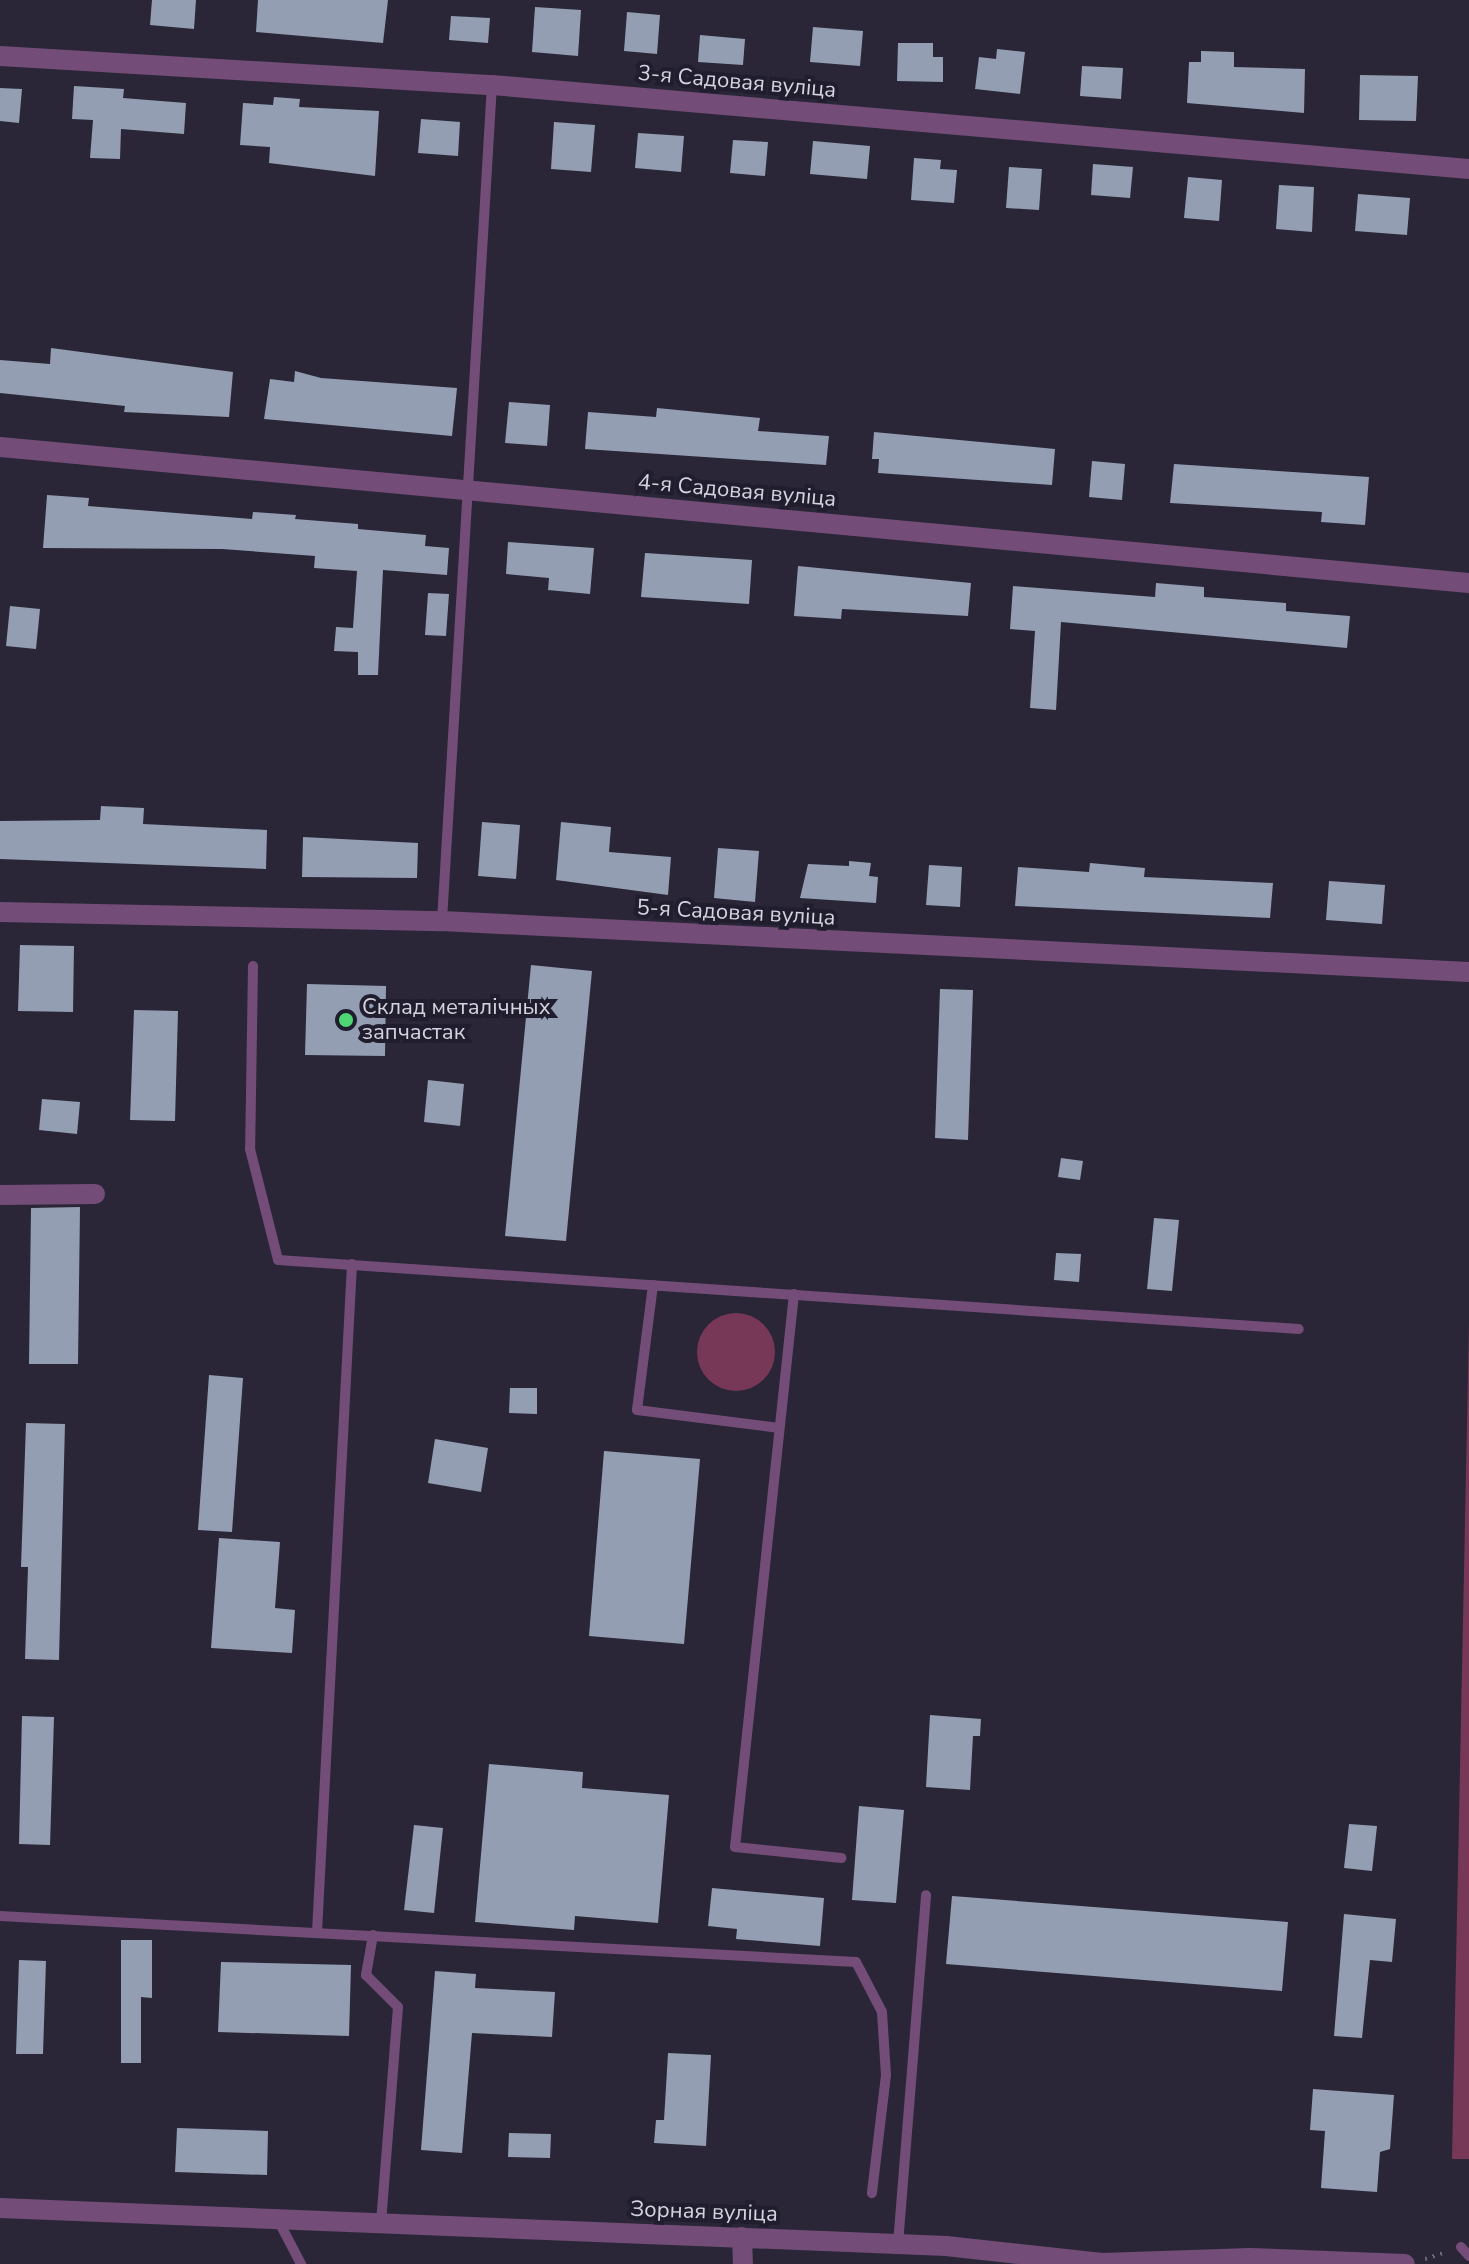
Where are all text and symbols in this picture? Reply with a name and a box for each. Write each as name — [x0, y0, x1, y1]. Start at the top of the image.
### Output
street label: 3-я Садовая вуліца — [637, 60, 837, 104]
street label: 4-я Садовая вуліца — [637, 469, 837, 513]
street label: 5-я Садовая вуліца — [636, 895, 836, 931]
place label: Склад металічных запчастак — [362, 994, 550, 1046]
marker: Склад металічных запчастак — [337, 1011, 355, 1029]
street label: Зорная вуліца — [630, 2196, 778, 2228]

